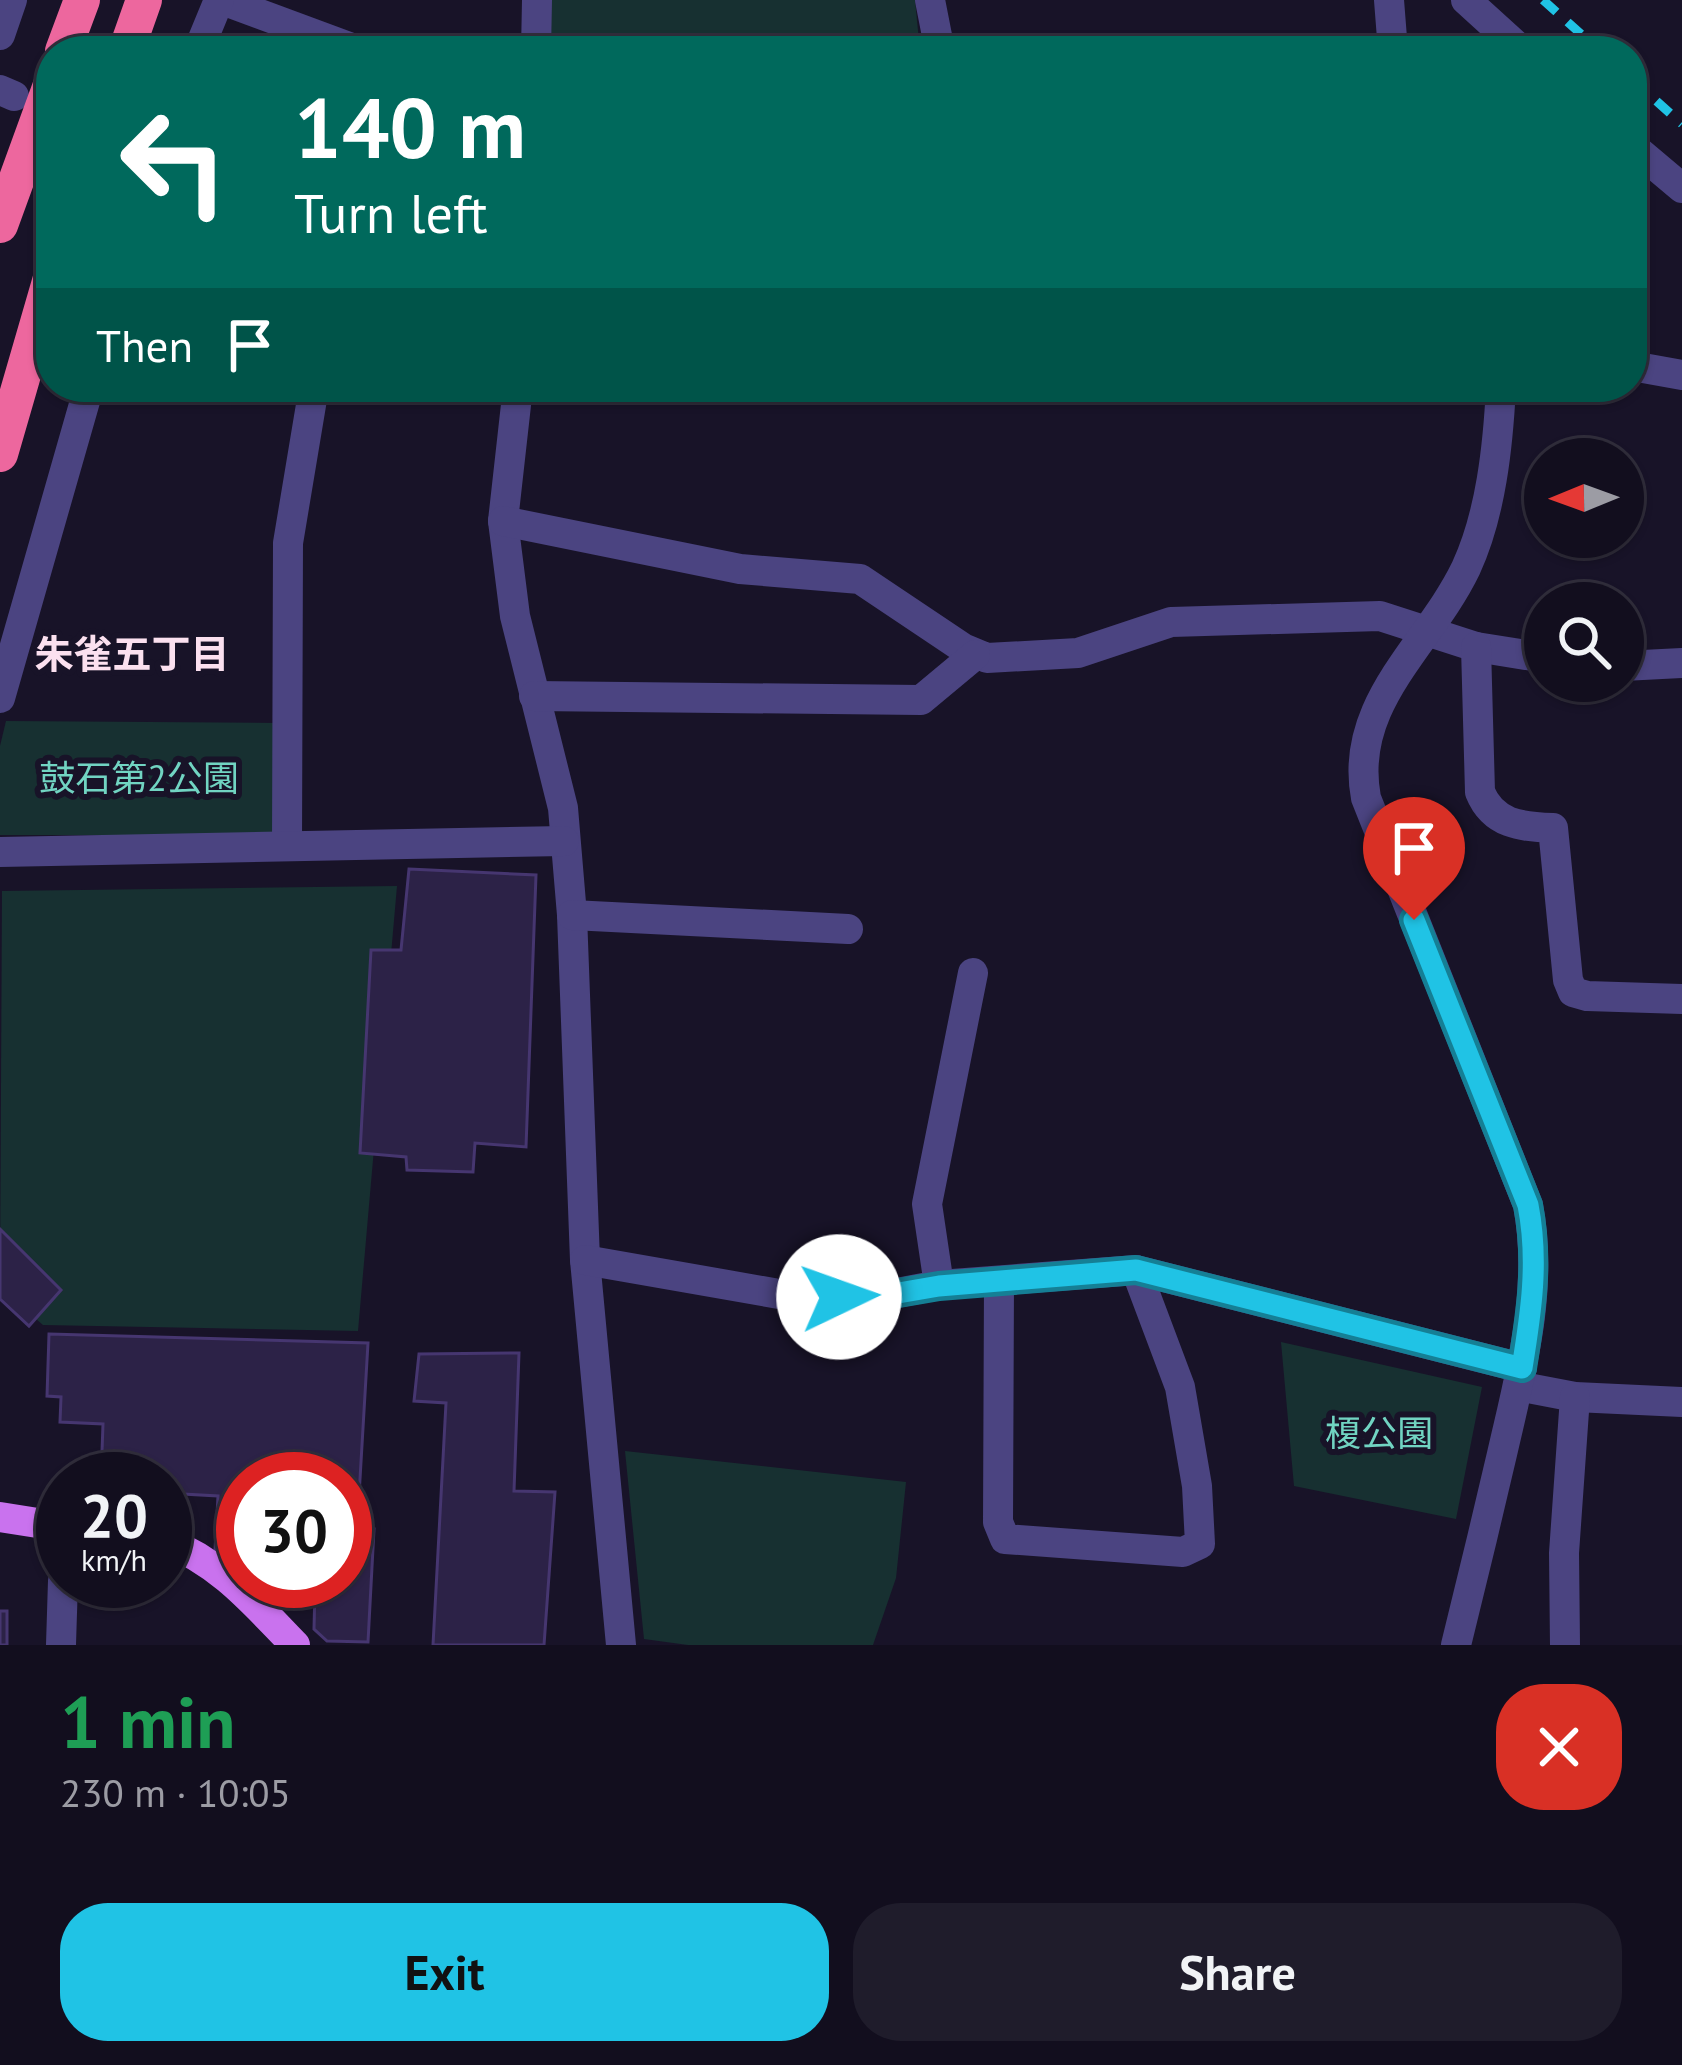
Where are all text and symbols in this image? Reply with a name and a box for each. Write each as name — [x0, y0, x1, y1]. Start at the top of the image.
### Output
text: 140 m — [294, 72, 526, 181]
icon: left — [96, 84, 252, 240]
text: Turn left — [294, 178, 488, 248]
icon: arrive — [217, 312, 283, 378]
text: Then — [96, 316, 193, 374]
north arrow — [1524, 438, 1644, 558]
map controls — [1524, 438, 1644, 702]
button: search — [1524, 582, 1644, 702]
district label: 朱雀五丁目 — [34, 628, 230, 679]
park label: 鼓石第2公園 — [39, 754, 239, 801]
pin — [1363, 797, 1465, 920]
icon: arrive — [1381, 815, 1447, 881]
position arrow — [776, 1234, 902, 1360]
park label: 榎公園 — [1325, 1409, 1433, 1456]
speed limit sign: 30 — [216, 1452, 372, 1608]
text: 20 — [80, 1476, 148, 1554]
text: km/h — [81, 1540, 147, 1579]
text: 1 min — [60, 1675, 236, 1768]
button: close — [1496, 1684, 1622, 1810]
text: 230 m · 10:05 — [60, 1767, 291, 1818]
button: Exit — [60, 1903, 829, 2041]
button: Share — [853, 1903, 1622, 2041]

